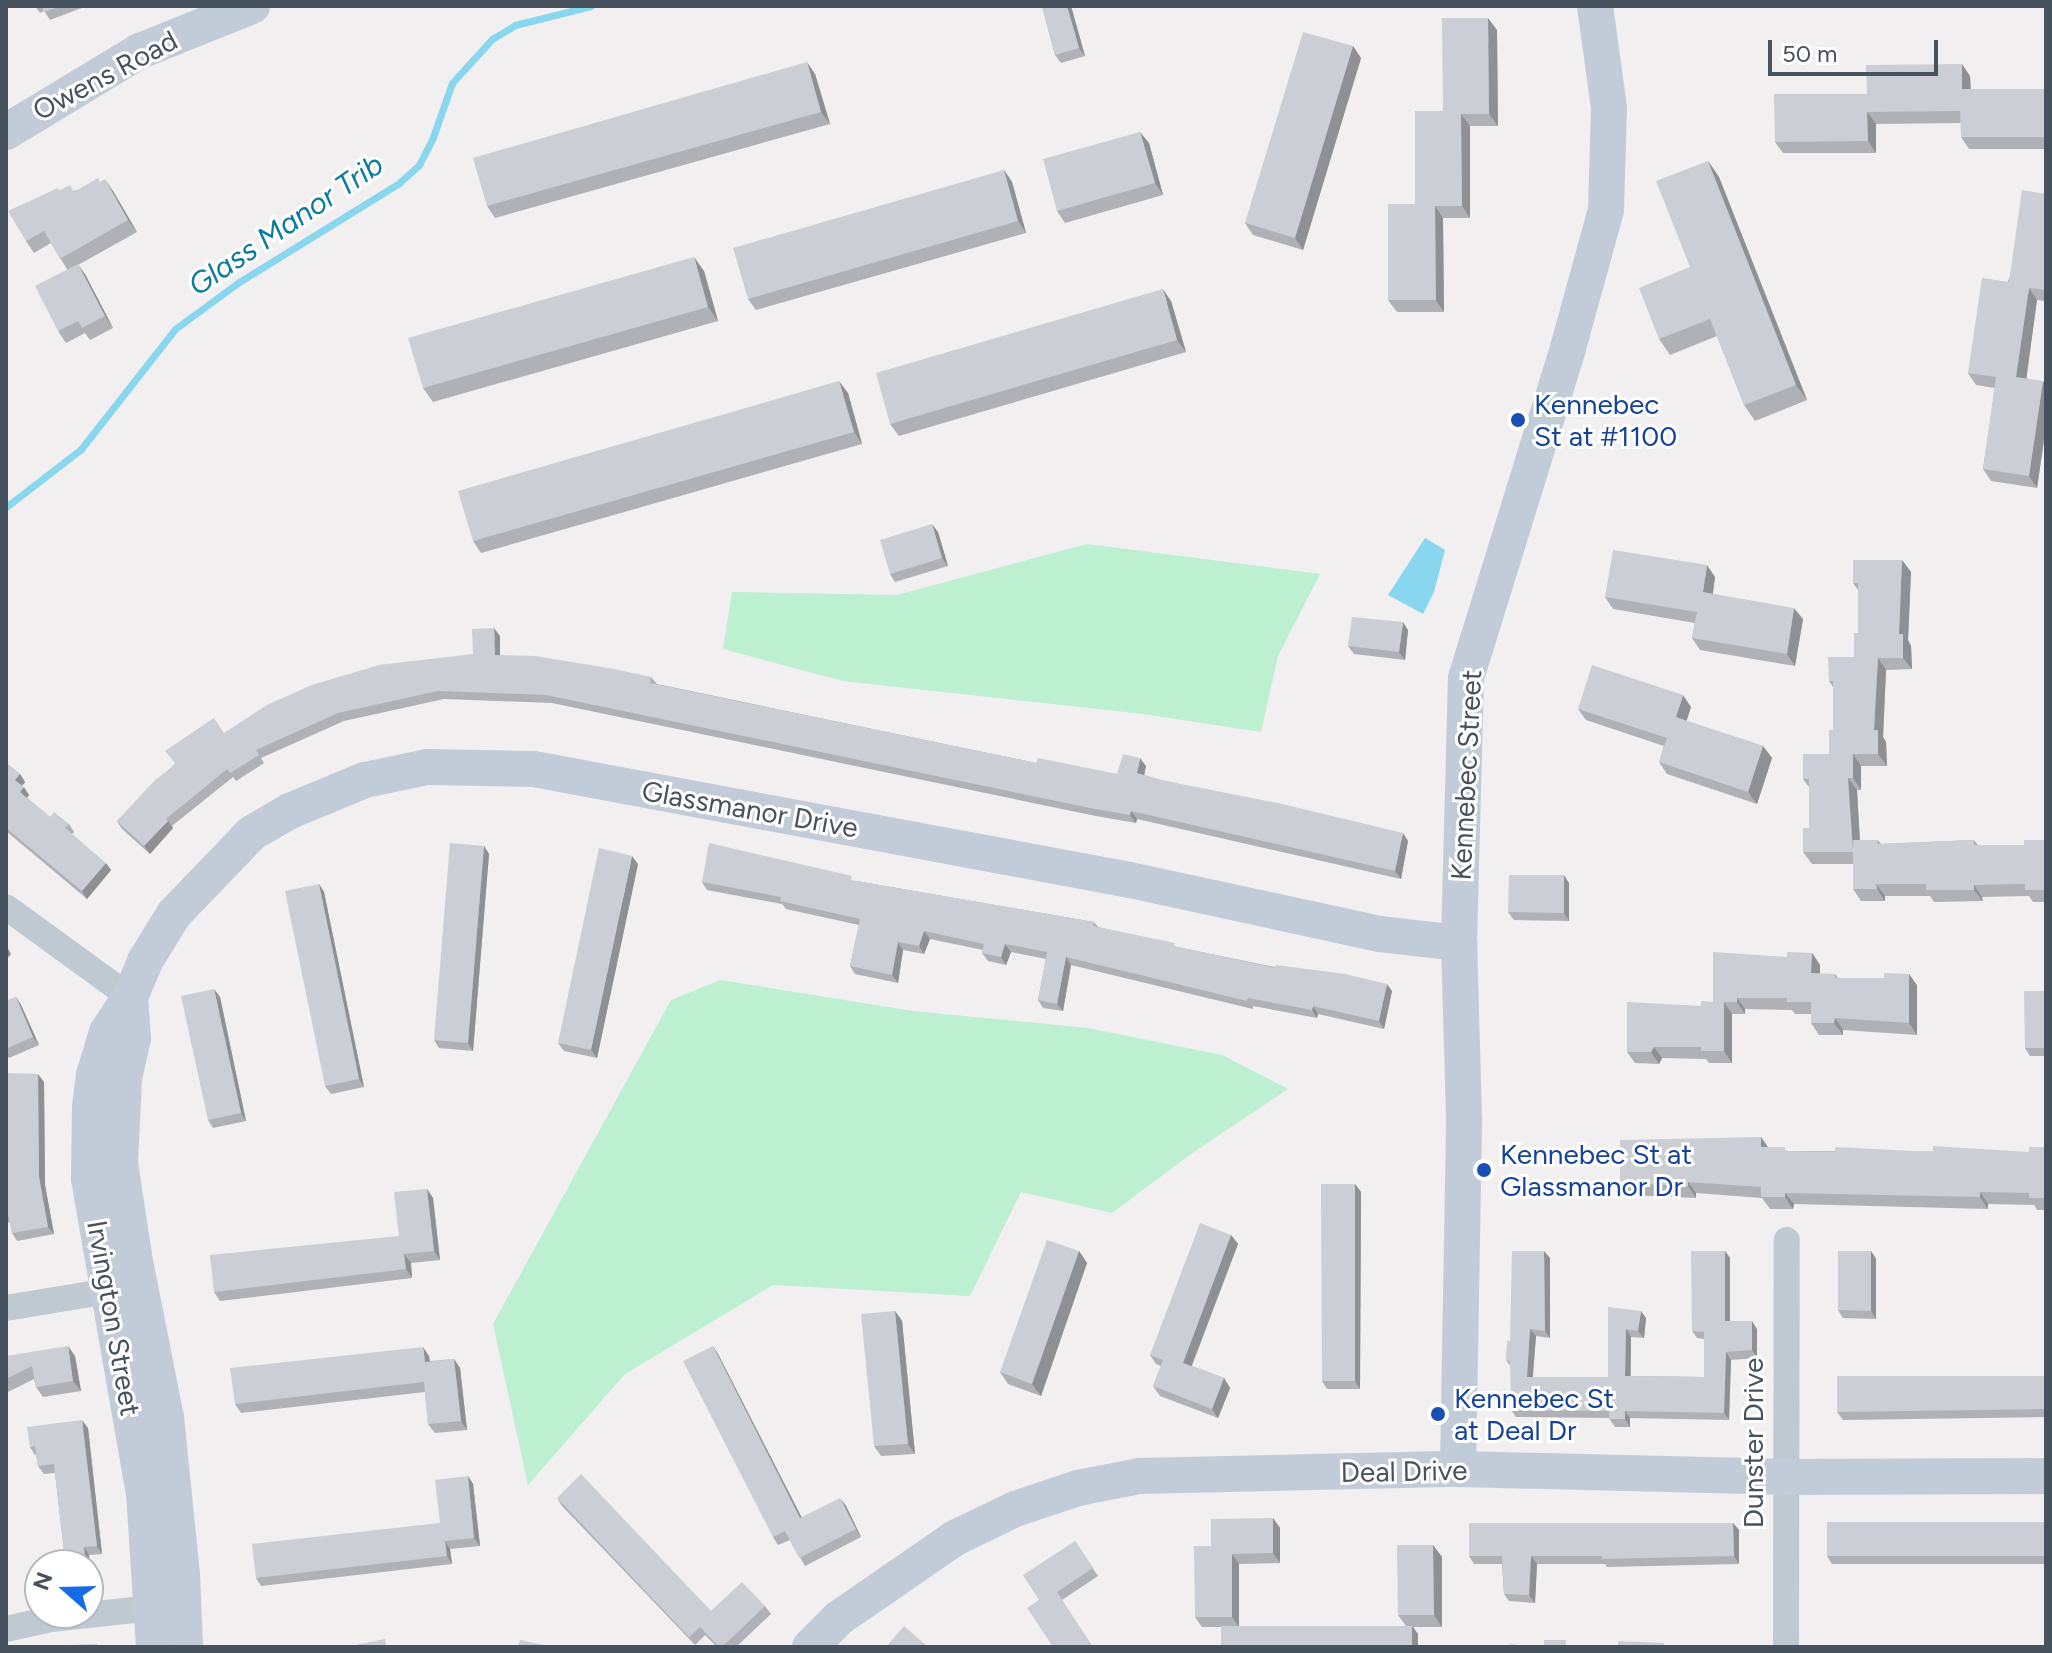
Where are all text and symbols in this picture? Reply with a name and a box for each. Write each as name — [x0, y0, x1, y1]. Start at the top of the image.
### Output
street label: Owens Road — [27, 23, 183, 127]
scale bar — [1772, 24, 1942, 74]
text: 50 m — [1782, 39, 1838, 68]
water label: Glass Manor Trib — [182, 146, 390, 304]
place label: Kennebec St at #1100 — [1534, 387, 1677, 453]
marker: Kennebec St at #1100 — [1509, 411, 1527, 429]
street label: Kennebec Street — [1444, 669, 1488, 881]
street label: Glassmanor Drive — [639, 773, 861, 845]
place label: Kennebec St at Glassmanor Dr — [1500, 1137, 1692, 1203]
marker: Kennebec St at Glassmanor Dr — [1475, 1161, 1493, 1179]
street label: Irvington Street — [80, 1218, 148, 1418]
street label: Dunster Drive — [1736, 1358, 1770, 1528]
place label: Kennebec St at Deal Dr — [1454, 1381, 1614, 1447]
marker: Kennebec St at Deal Dr — [1429, 1405, 1447, 1423]
street label: Deal Drive — [1340, 1453, 1468, 1489]
north arrow — [24, 1549, 104, 1629]
text: N — [27, 1569, 58, 1594]

